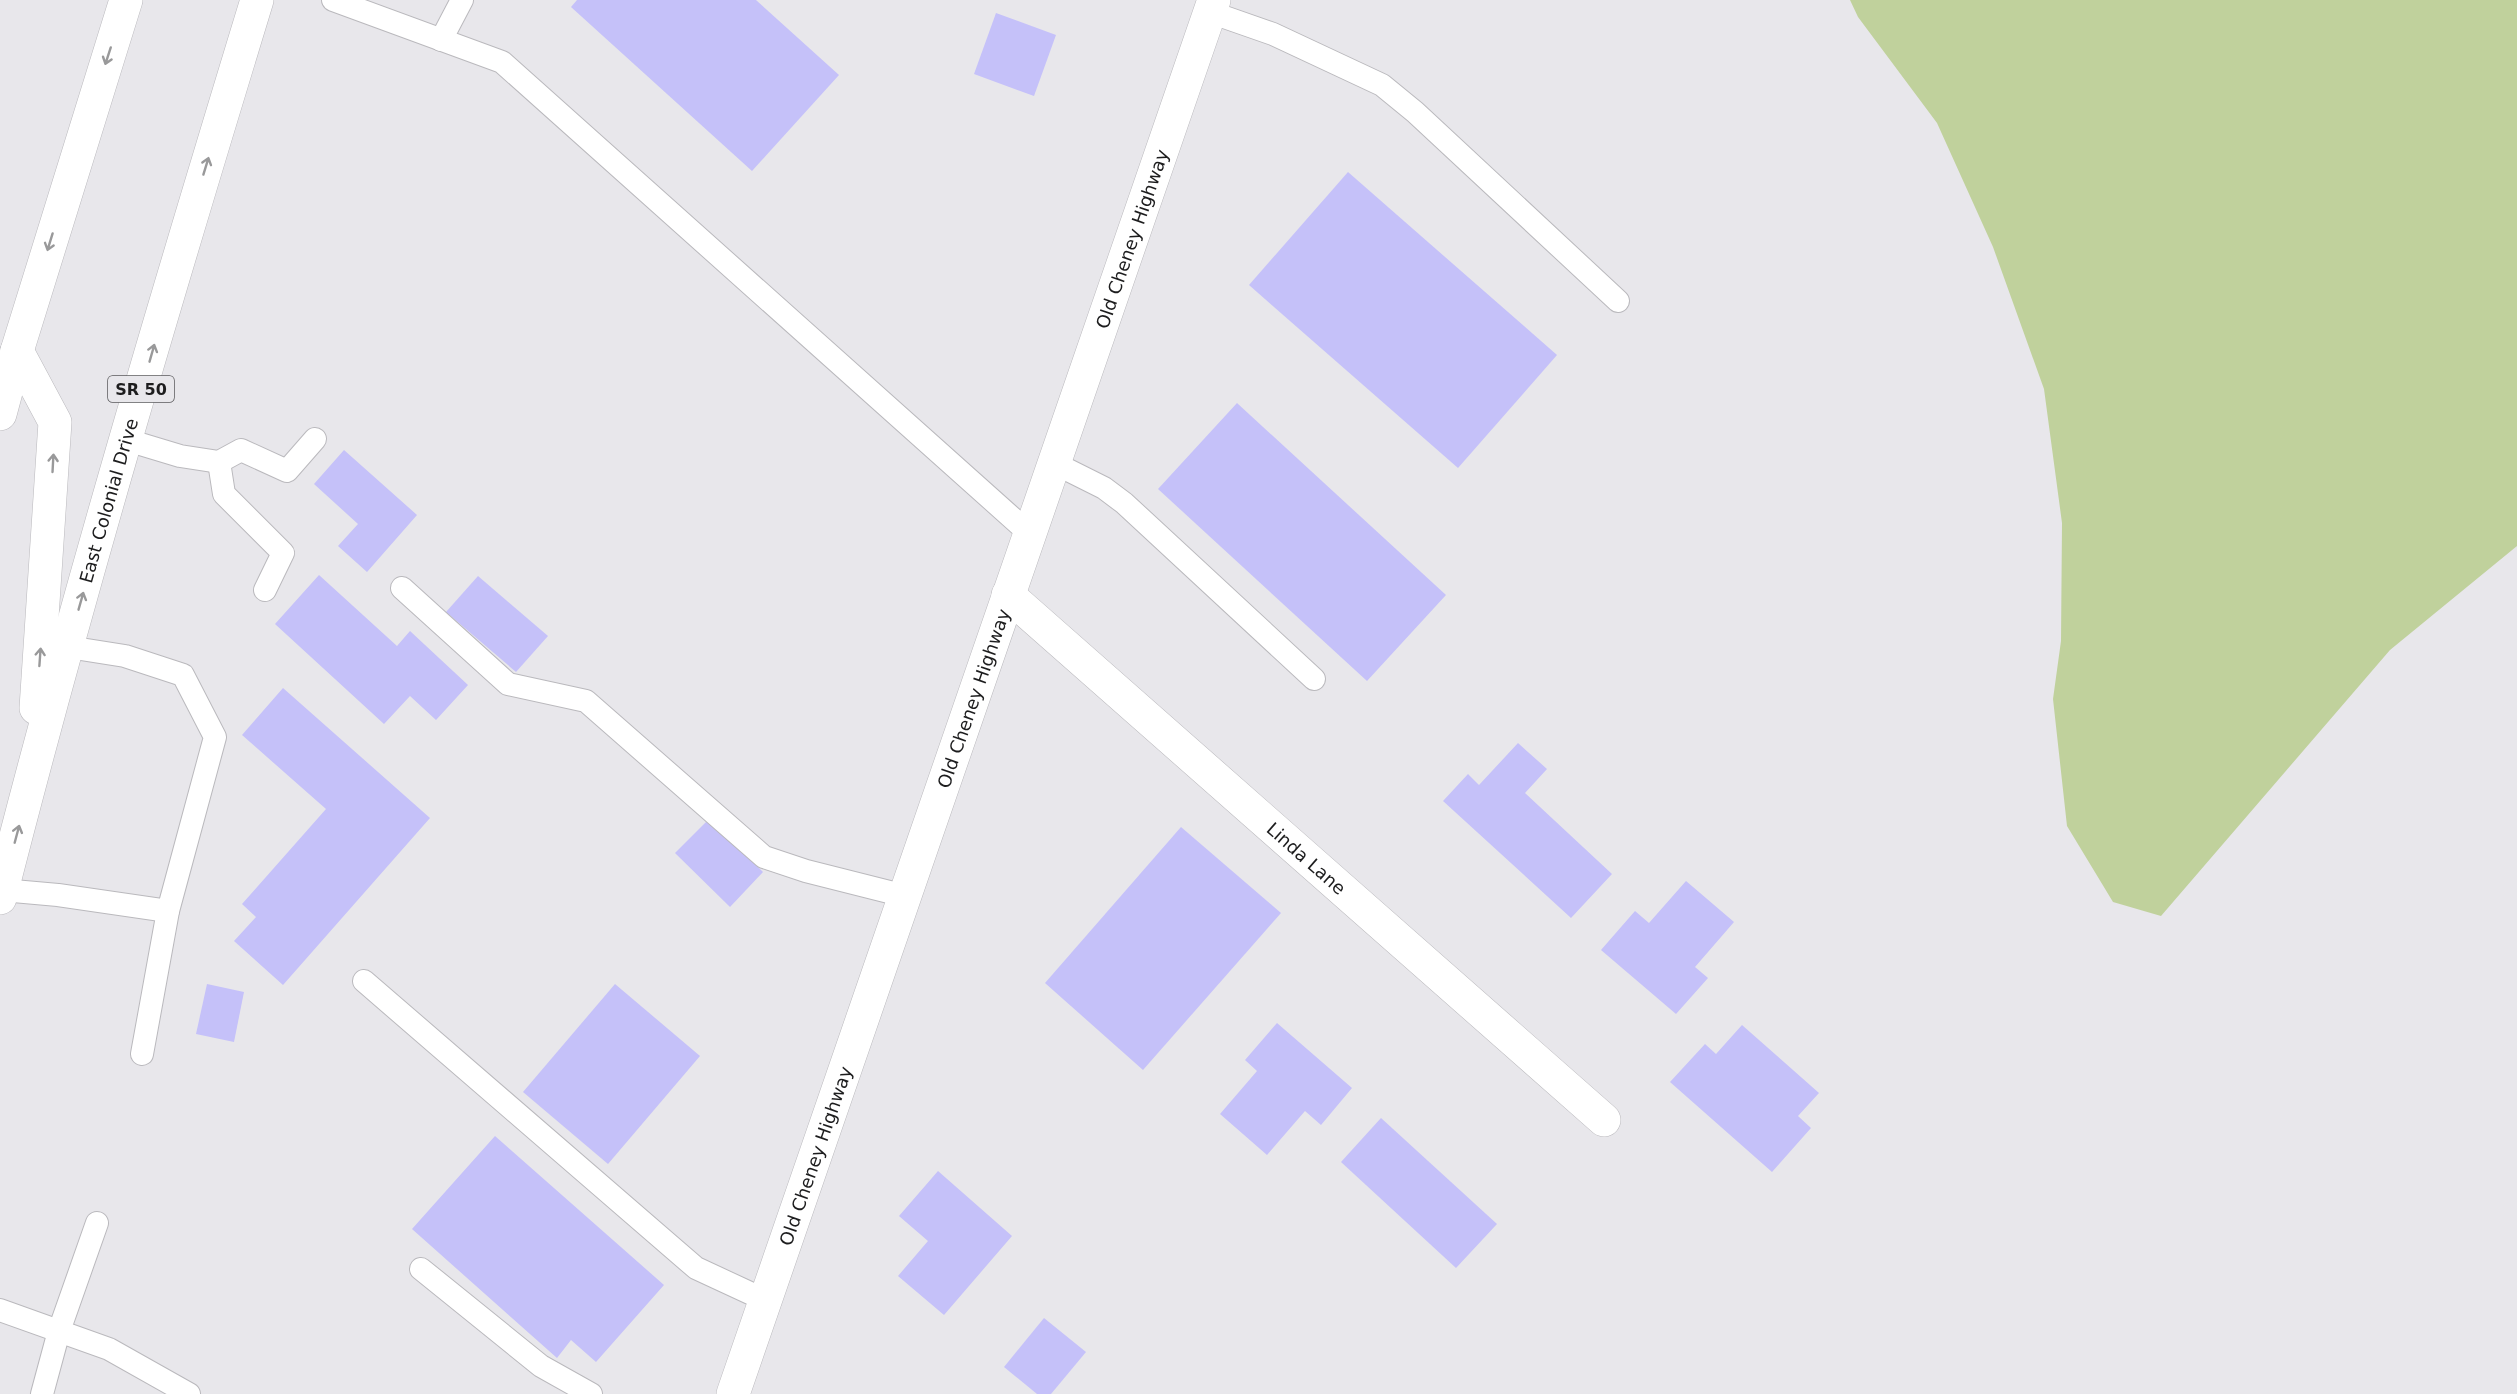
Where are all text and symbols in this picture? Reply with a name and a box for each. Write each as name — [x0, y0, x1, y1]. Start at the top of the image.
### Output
one-way arrow — [101, 46, 112, 65]
street label: Old Cheney Highway — [1091, 146, 1172, 331]
one-way arrow — [201, 157, 212, 176]
one-way arrow — [44, 232, 55, 251]
one-way arrow — [146, 344, 158, 363]
road number: SR 50 — [108, 376, 174, 402]
street label: East Colonial Drive — [75, 416, 142, 585]
one-way arrow — [47, 453, 58, 473]
one-way arrow — [76, 592, 87, 611]
street label: Old Cheney Highway — [932, 606, 1014, 791]
one-way arrow — [34, 648, 45, 668]
street label: Linda Lane — [1263, 818, 1350, 898]
one-way arrow — [11, 825, 23, 844]
street label: Old Cheney Highway — [775, 1063, 856, 1248]

